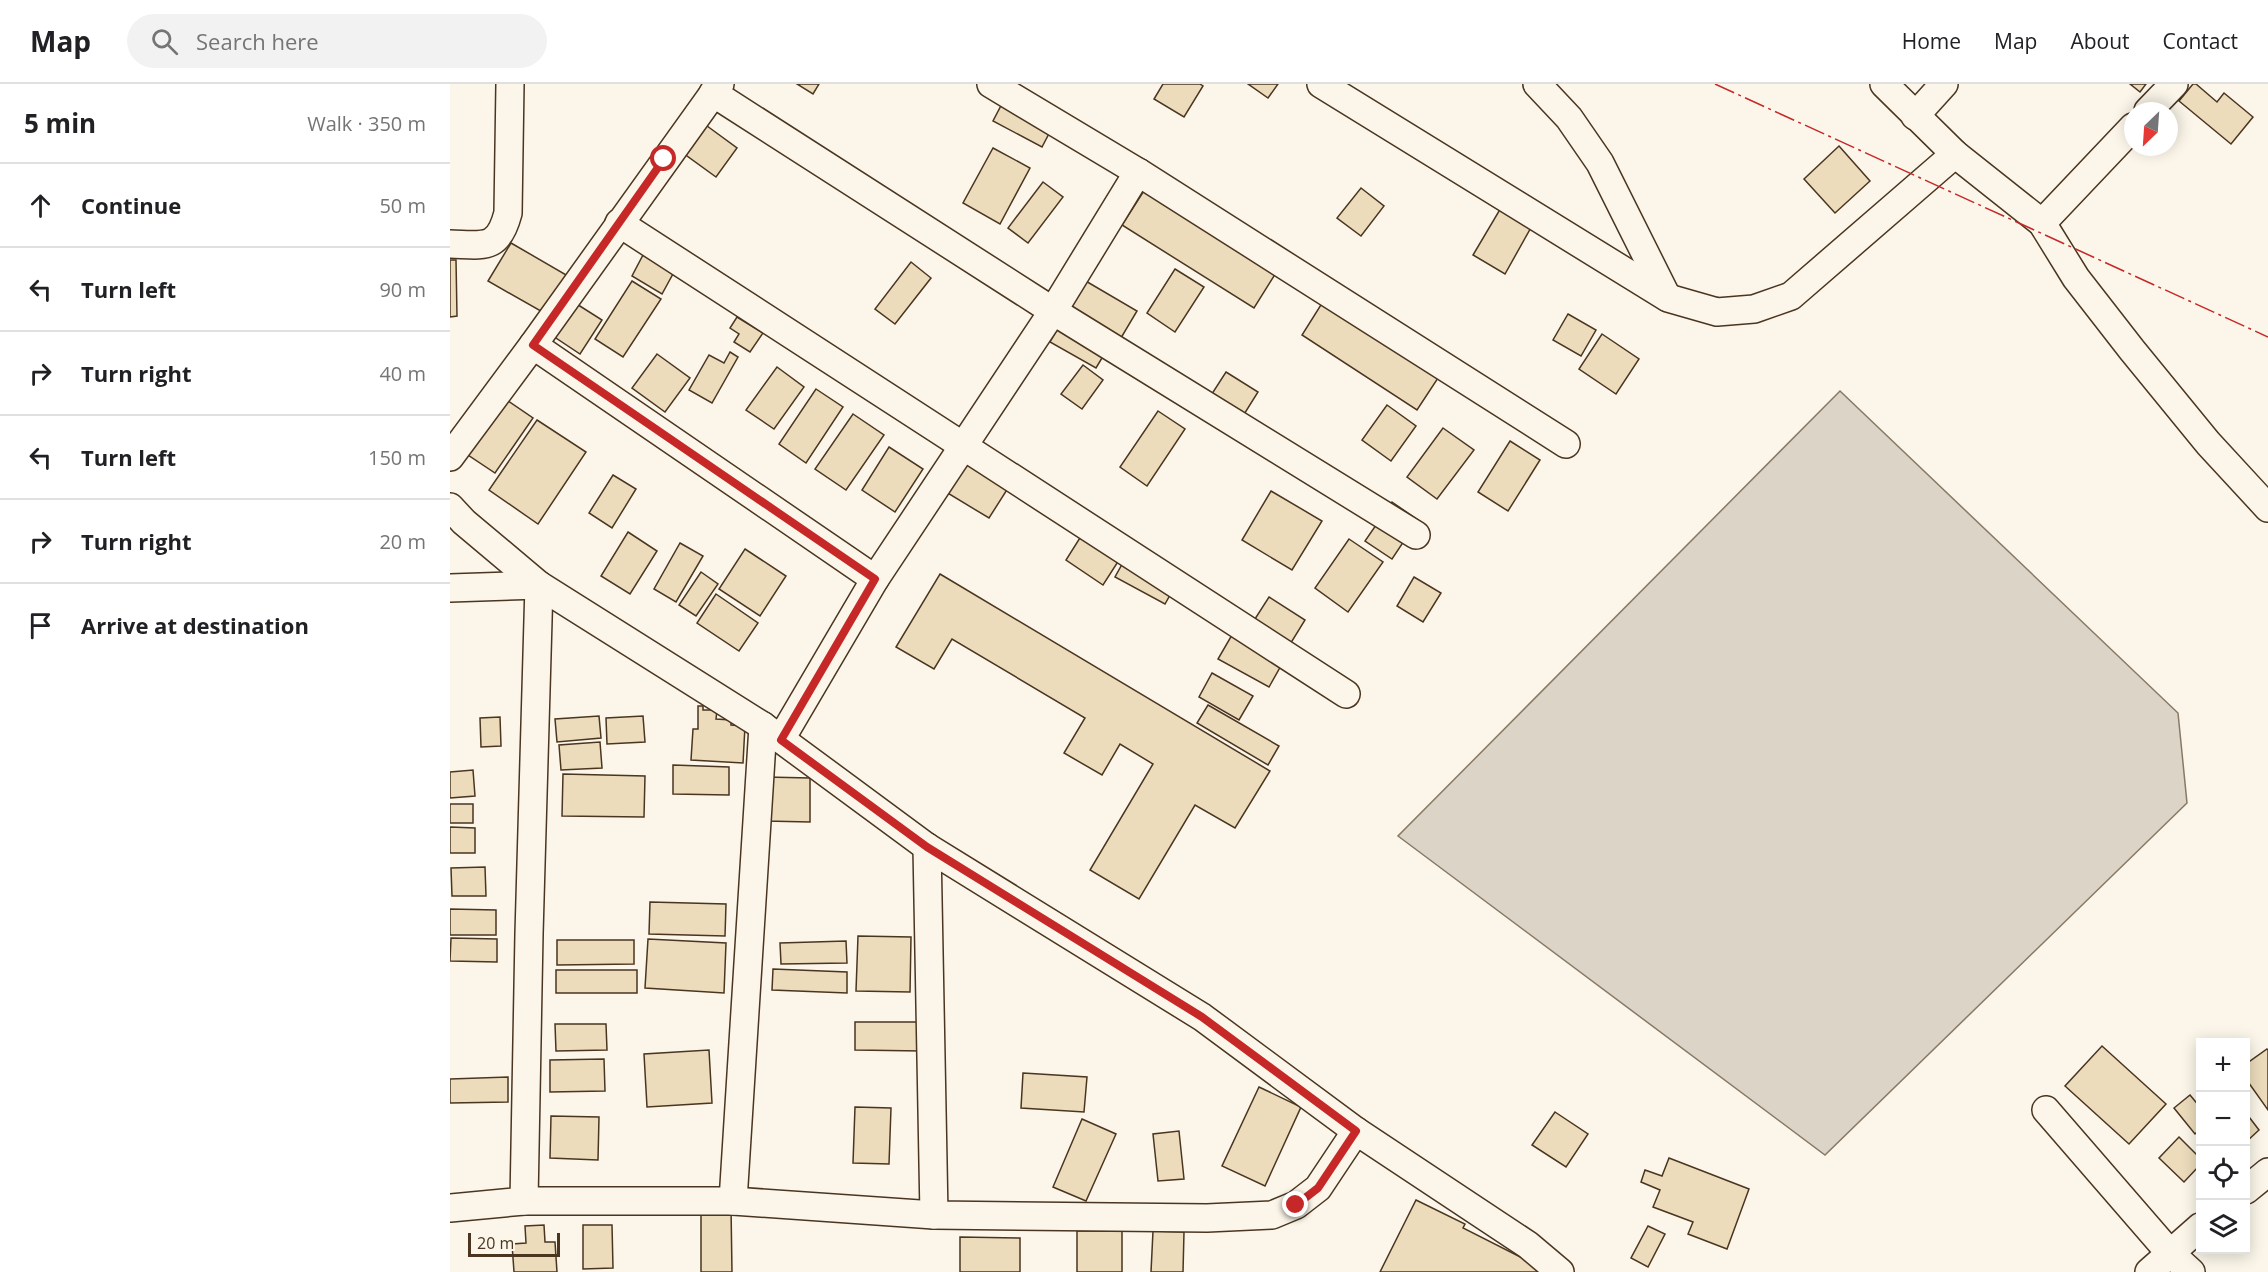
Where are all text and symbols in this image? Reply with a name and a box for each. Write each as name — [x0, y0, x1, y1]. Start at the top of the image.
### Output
search box — [127, 14, 547, 68]
text: Map — [30, 22, 91, 60]
icon: search — [148, 25, 181, 58]
text: Search here — [196, 26, 319, 56]
text: Home — [1902, 27, 1961, 55]
text: Map — [1994, 27, 2037, 55]
text: About — [2070, 27, 2130, 55]
text: Contact — [2163, 27, 2238, 55]
north arrow — [2124, 102, 2178, 156]
text: 5 min — [24, 105, 96, 141]
text: Walk · 350 m — [307, 110, 426, 137]
route start — [650, 145, 676, 171]
icon: ahead — [24, 189, 57, 222]
text: Continue — [81, 190, 181, 220]
text: 50 m — [379, 192, 426, 219]
icon: left — [24, 273, 57, 306]
text: Turn left — [81, 274, 176, 304]
text: 90 m — [379, 276, 426, 303]
icon: right — [24, 357, 57, 390]
text: Turn right — [81, 358, 192, 388]
text: 40 m — [379, 360, 426, 387]
icon: left — [24, 441, 57, 474]
text: Turn left — [81, 442, 176, 472]
text: 150 m — [368, 444, 426, 471]
icon: right — [24, 525, 57, 558]
text: Turn right — [81, 526, 192, 556]
text: 20 m — [379, 528, 426, 555]
icon: arrive — [24, 609, 57, 642]
text: Arrive at destination — [81, 610, 309, 640]
map controls — [2196, 1038, 2250, 1254]
button: + — [2196, 1038, 2250, 1092]
button: − — [2196, 1092, 2250, 1146]
button: locate — [2196, 1146, 2250, 1200]
route end — [1282, 1191, 1308, 1217]
button: layers — [2196, 1200, 2250, 1254]
scale bar — [468, 1230, 560, 1258]
text: 20 m — [477, 1232, 514, 1254]

